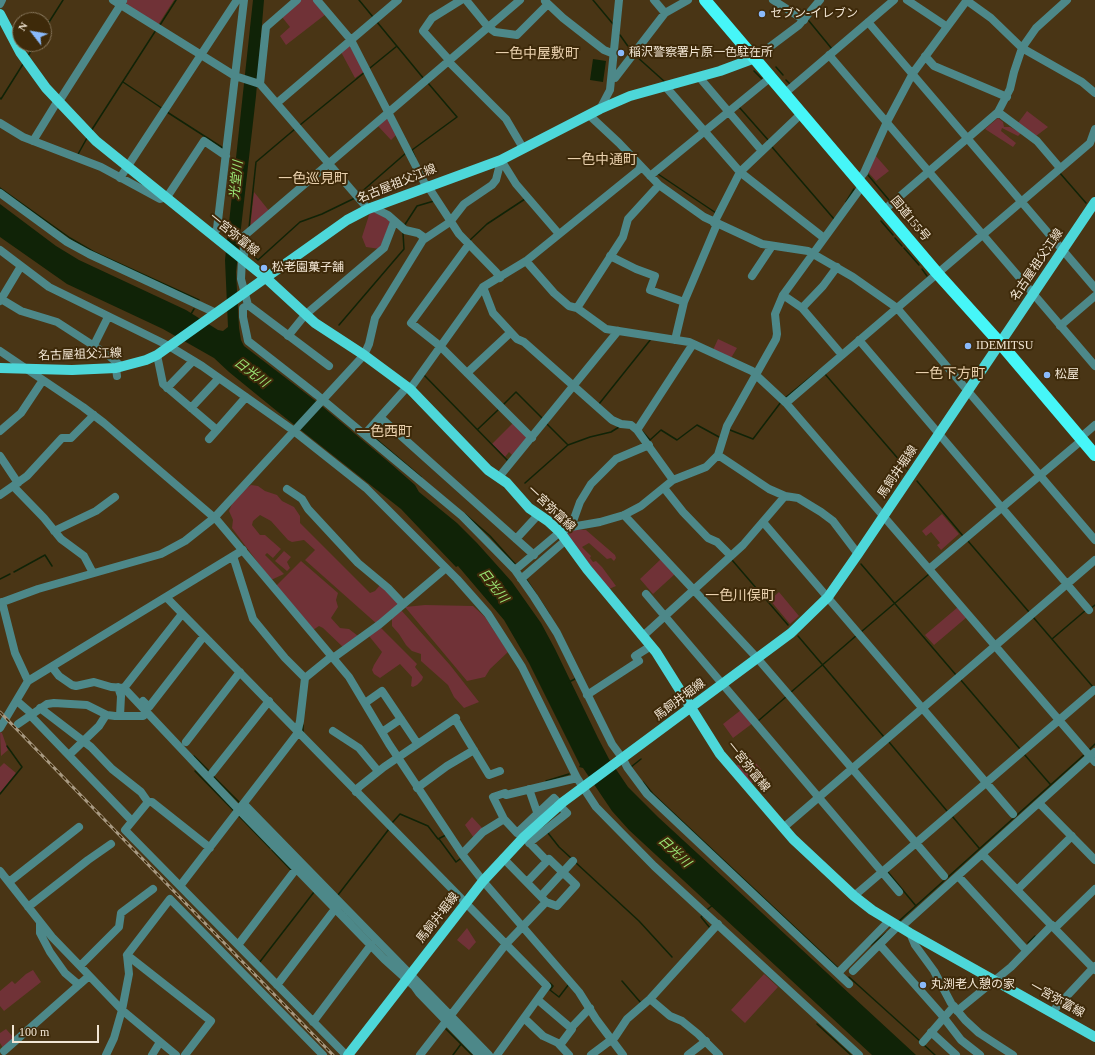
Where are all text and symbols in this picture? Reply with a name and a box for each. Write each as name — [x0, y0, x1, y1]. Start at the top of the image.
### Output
place label: セブン-イレブン — [770, 7, 858, 21]
marker: セブン-イレブン — [757, 9, 767, 19]
north arrow — [12, 12, 52, 52]
text: N — [15, 20, 30, 33]
district label: 一色中屋敷町 — [495, 46, 579, 62]
place label: 稲沢警察署片原一色駐在所 — [629, 46, 773, 60]
marker: 稲沢警察署片原一色駐在所 — [616, 48, 626, 58]
district label: 一色中通町 — [567, 152, 637, 168]
water label: 光堂川 — [227, 160, 247, 200]
street label: 名古屋祖父江線 — [355, 162, 439, 206]
district label: 一色巡見町 — [278, 171, 348, 187]
street label: 国道155号 — [887, 194, 933, 244]
street label: 一宮弥富線 — [206, 211, 262, 259]
street label: 名古屋祖父江線 — [1008, 226, 1066, 304]
place label: 松老園菓子舗 — [272, 261, 344, 275]
marker: 松老園菓子舗 — [259, 263, 269, 273]
place label: IDEMITSU — [976, 339, 1033, 353]
marker: IDEMITSU — [963, 341, 973, 351]
street label: 名古屋祖父江線 — [38, 346, 122, 364]
water label: 日光川 — [231, 355, 271, 391]
district label: 一色下方町 — [915, 366, 985, 382]
place label: 松屋 — [1055, 368, 1079, 382]
marker: 松屋 — [1042, 370, 1052, 380]
district label: 一色西町 — [356, 424, 412, 440]
street label: 馬飼井堀線 — [875, 443, 921, 501]
street label: 一宮弥富線 — [524, 483, 578, 535]
water label: 日光川 — [475, 566, 511, 606]
district label: 一色川俣町 — [705, 588, 775, 604]
street label: 馬飼井堀線 — [652, 676, 708, 724]
street label: 一宮弥富線 — [724, 739, 772, 795]
water label: 日光川 — [654, 833, 694, 871]
street label: 馬飼井堀線 — [414, 890, 462, 946]
place label: 丸渕老人憩の家 — [931, 978, 1015, 992]
street label: 一宮弥富線 — [1027, 979, 1087, 1021]
marker: 丸渕老人憩の家 — [918, 980, 928, 990]
scale bar — [14, 1017, 101, 1043]
text: 100 m — [19, 1025, 49, 1039]

